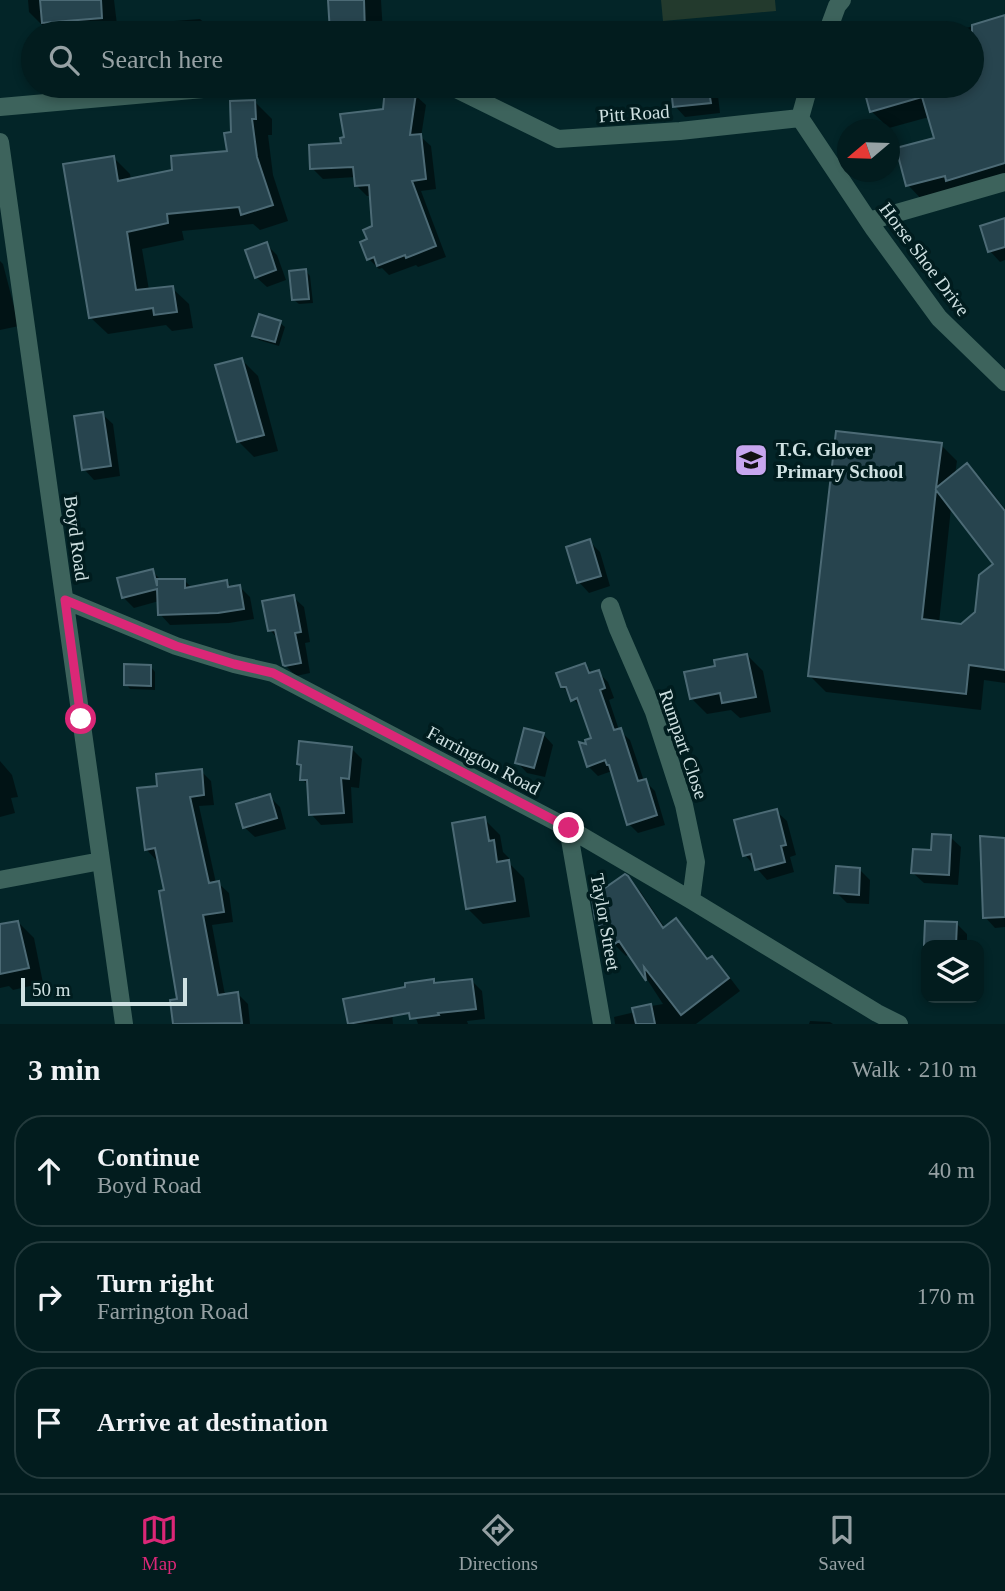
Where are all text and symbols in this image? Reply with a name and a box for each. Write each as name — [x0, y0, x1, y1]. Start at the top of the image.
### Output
search box — [21, 21, 984, 98]
icon: search — [45, 41, 83, 79]
text: Search here — [101, 45, 223, 74]
street label: Pitt Road — [598, 101, 671, 126]
north arrow — [837, 119, 900, 182]
street label: Horse Shoe Drive — [875, 199, 974, 320]
place label: T.G. Glover Primary School — [776, 439, 903, 482]
school or university icon: T.G. Glover Primary School — [732, 441, 770, 479]
street label: Boyd Road — [60, 494, 93, 583]
street label: Rumpart Close — [655, 687, 712, 802]
route start — [65, 703, 96, 734]
street label: Farrington Road — [424, 722, 544, 799]
route end — [553, 812, 584, 843]
street label: Taylor Street — [587, 872, 625, 973]
map controls — [921, 940, 984, 1003]
button: layers — [921, 940, 984, 1003]
scale bar — [21, 975, 187, 1007]
text: 50 m — [32, 979, 71, 1000]
text: 3 min — [28, 1053, 101, 1086]
text: Walk · 210 m — [852, 1057, 977, 1082]
text: Continue — [97, 1143, 200, 1172]
icon: ahead — [30, 1152, 68, 1190]
text: 40 m — [928, 1158, 975, 1183]
text: Boyd Road — [97, 1173, 201, 1198]
text: Turn right — [97, 1269, 214, 1298]
icon: right — [30, 1278, 68, 1316]
text: 170 m — [917, 1284, 975, 1309]
text: Farrington Road — [97, 1299, 248, 1324]
icon: arrive — [30, 1404, 68, 1442]
text: Arrive at destination — [97, 1408, 328, 1437]
tab: Map — [140, 1511, 178, 1575]
tab: Directions — [459, 1511, 538, 1575]
tab: Saved — [818, 1511, 865, 1575]

